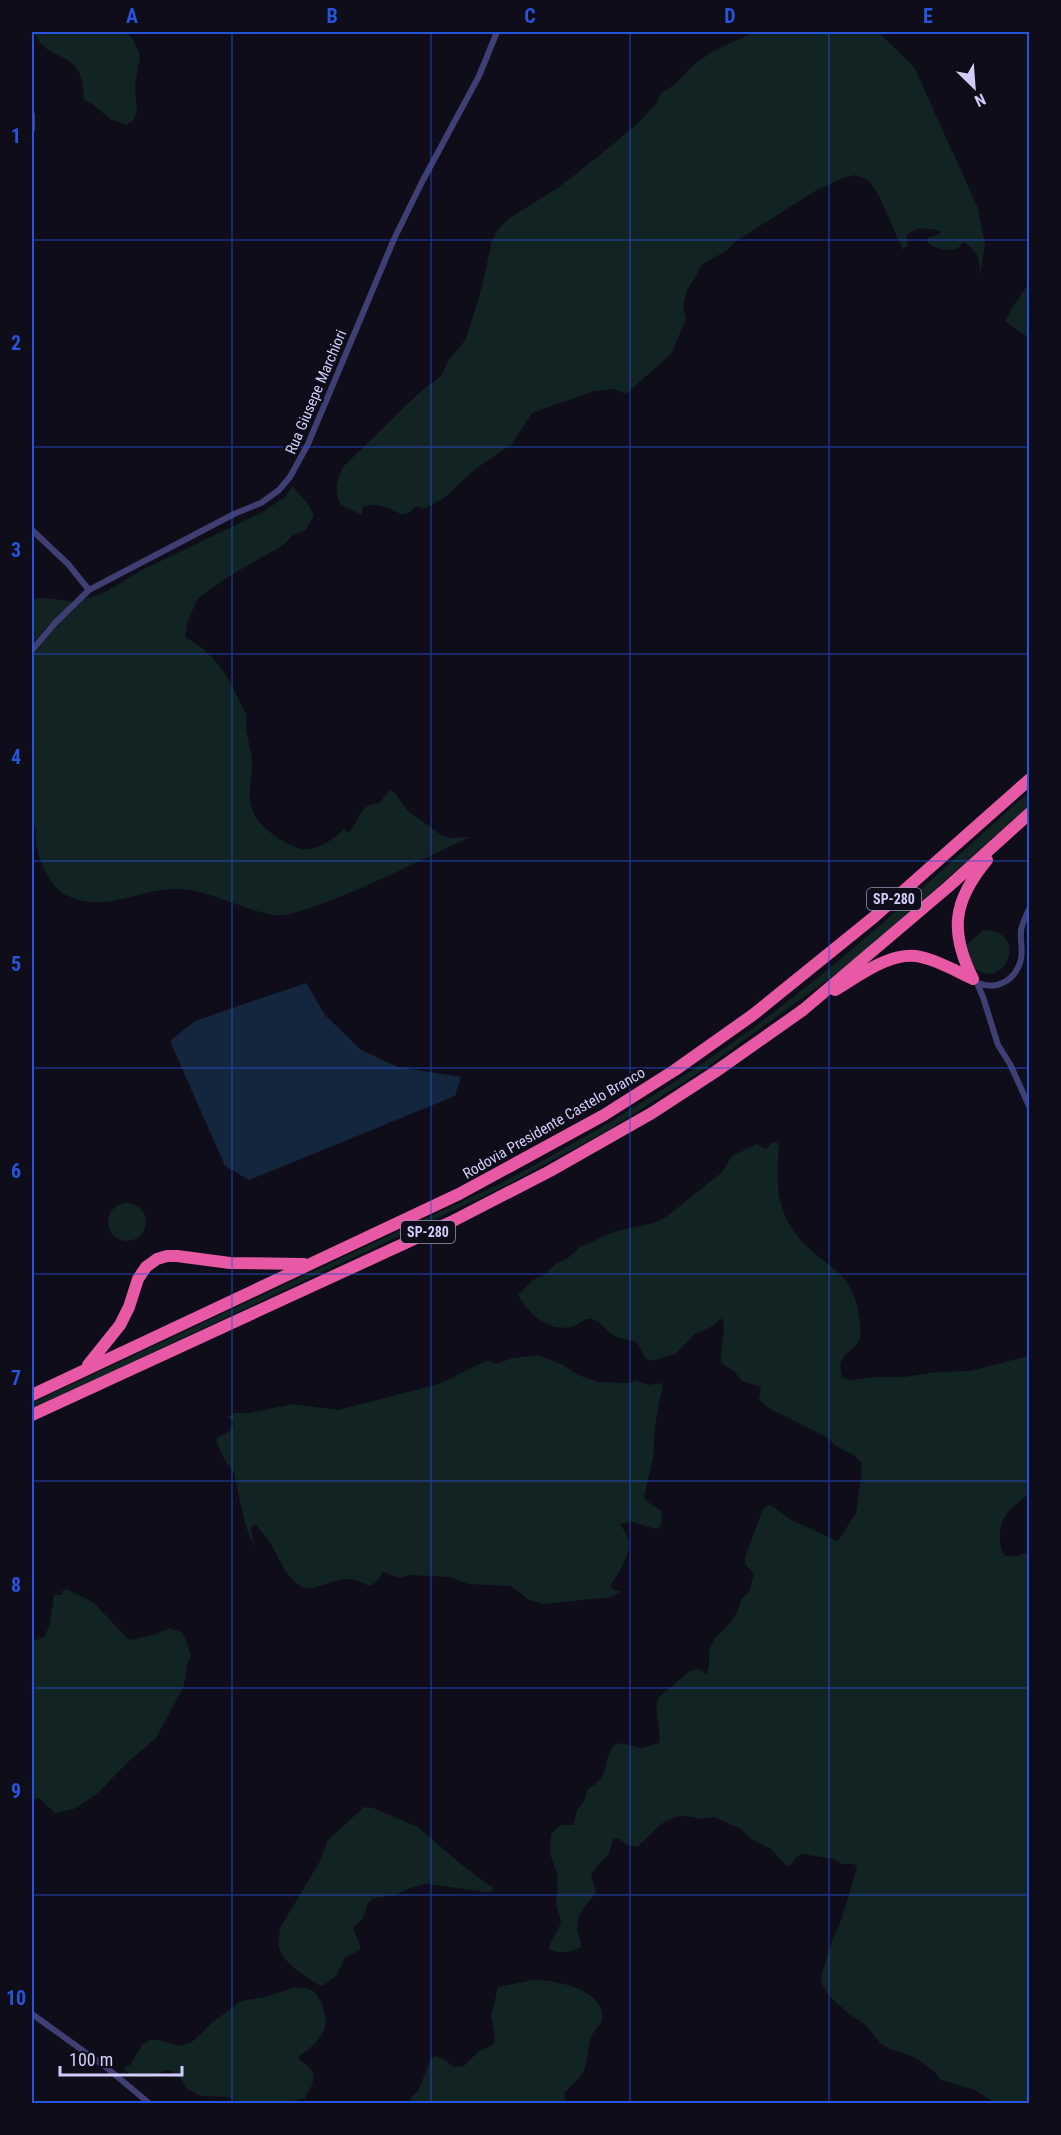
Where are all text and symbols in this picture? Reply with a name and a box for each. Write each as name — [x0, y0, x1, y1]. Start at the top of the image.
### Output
text: A — [126, 4, 138, 28]
text: B — [326, 4, 338, 28]
text: C — [524, 4, 536, 28]
text: D — [724, 4, 736, 28]
text: E — [923, 4, 933, 28]
north arrow — [944, 57, 1004, 117]
text: N — [972, 89, 989, 111]
text: 1 — [11, 124, 21, 148]
street label: Rua Giusepe Marchiori — [282, 327, 350, 457]
text: 2 — [11, 331, 21, 355]
text: 3 — [11, 538, 21, 562]
text: 4 — [11, 745, 21, 769]
road number: SP-280 — [867, 888, 921, 910]
text: 5 — [11, 952, 21, 976]
street label: Rodovia Presidente Castelo Branco — [460, 1063, 648, 1183]
text: 6 — [11, 1159, 21, 1183]
road number: SP-280 — [401, 1221, 455, 1243]
text: 7 — [11, 1366, 21, 1390]
text: 8 — [11, 1573, 21, 1597]
text: 9 — [11, 1779, 21, 1803]
text: 10 — [6, 1986, 26, 2010]
scale bar — [60, 2039, 182, 2077]
text: 100 m — [69, 2049, 113, 2070]

